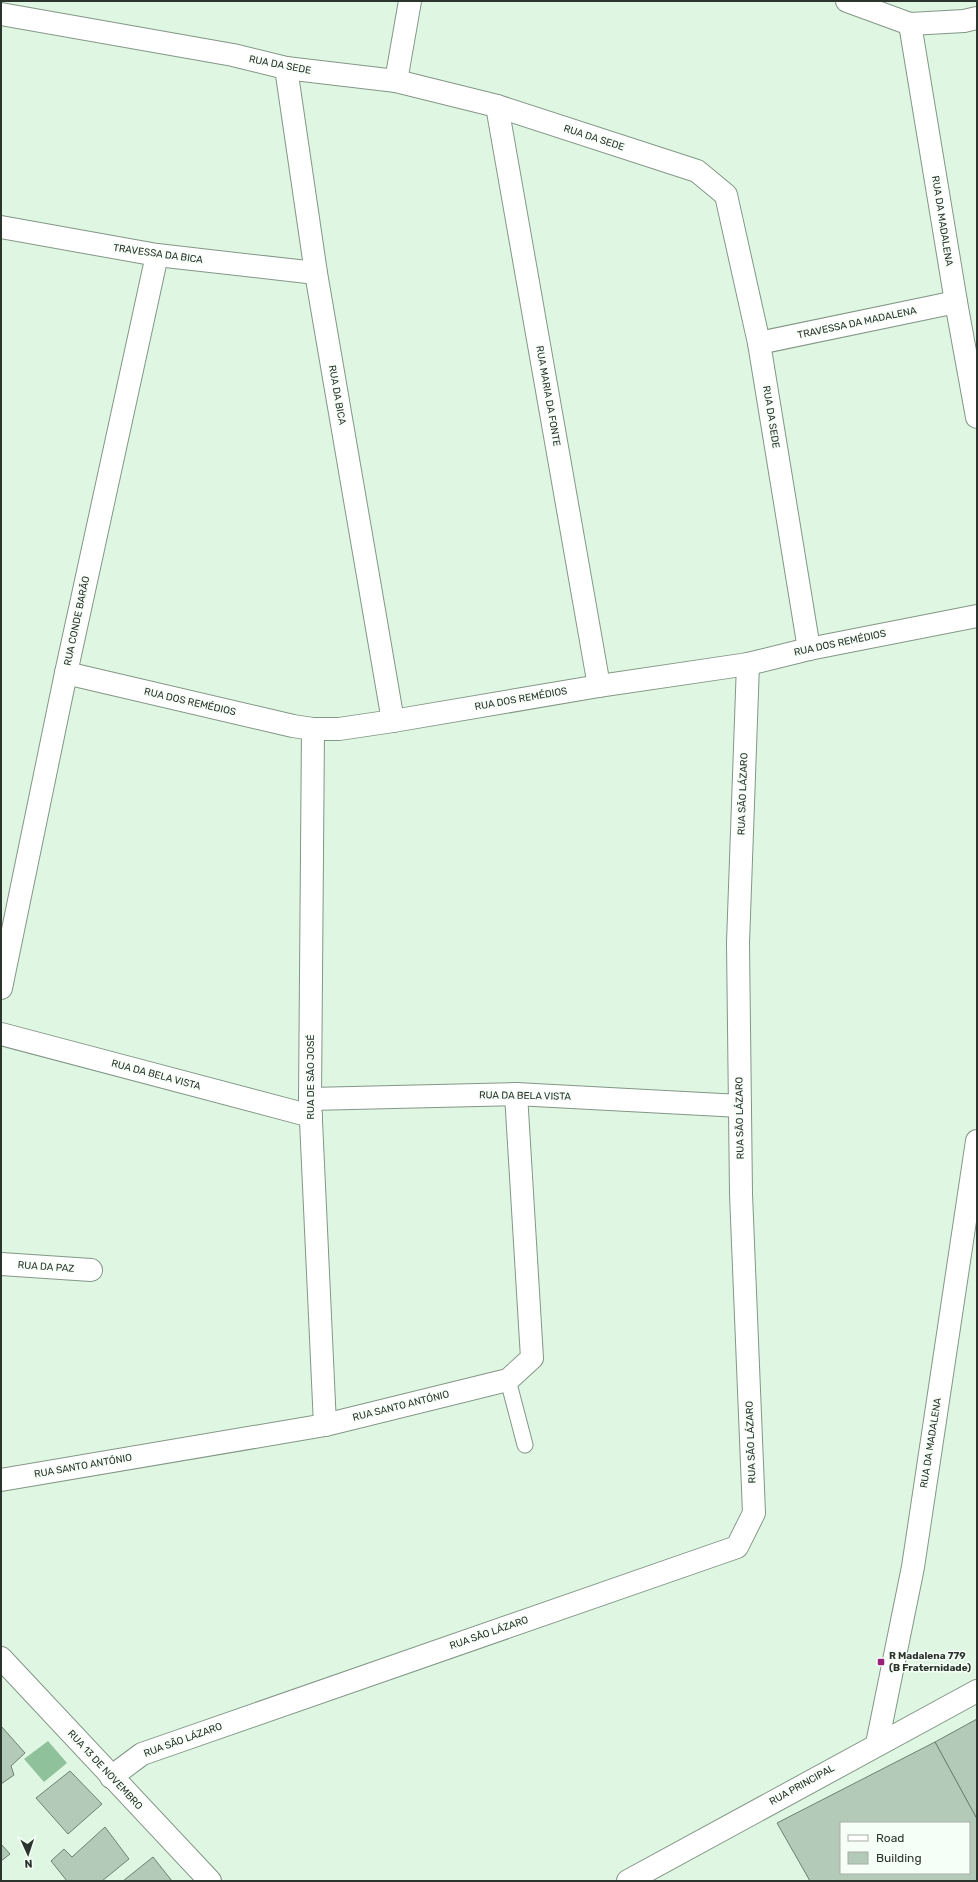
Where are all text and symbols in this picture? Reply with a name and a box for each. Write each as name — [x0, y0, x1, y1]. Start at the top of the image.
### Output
street label: RUA DA SEDE — [248, 53, 312, 77]
street label: RUA DA SEDE — [562, 123, 626, 153]
street label: RUA DA MADALENA — [929, 175, 955, 267]
street label: TRAVESSA DA BICA — [112, 242, 204, 266]
street label: TRAVESSA DA MADALENA — [796, 304, 918, 341]
street label: RUA MARIA DA FONTE — [533, 345, 563, 447]
street label: RUA DA BICA — [326, 364, 348, 426]
street label: RUA DA SEDE — [760, 385, 782, 449]
street label: RUA CONDE BARÃO — [62, 575, 92, 667]
street label: RUA DOS REMÉDIOS — [793, 627, 887, 659]
street label: RUA DOS REMÉDIOS — [474, 685, 568, 713]
street label: RUA DOS REMÉDIOS — [143, 686, 237, 718]
street label: RUA SÃO LÁZARO — [736, 752, 750, 835]
street label: RUA DE SÃO JOSÉ — [305, 1034, 317, 1120]
street label: RUA DA BELA VISTA — [110, 1057, 202, 1093]
street label: RUA SÃO LÁZARO — [733, 1076, 747, 1159]
street label: RUA DA BELA VISTA — [479, 1089, 571, 1103]
street label: RUA DA PAZ — [17, 1259, 75, 1275]
street label: RUA SANTO ANTÓNIO — [351, 1388, 451, 1424]
street label: RUA DA MADALENA — [918, 1397, 944, 1489]
street label: RUA SÃO LÁZARO — [744, 1400, 758, 1483]
street label: RUA SANTO ANTÓNIO — [33, 1451, 133, 1481]
street label: RUA SÃO LÁZARO — [448, 1614, 530, 1652]
place label: R Madalena 779 (B Fraternidade) — [889, 1650, 971, 1674]
marker: R Madalena 779 (B Fraternidade) — [876, 1657, 886, 1667]
street label: RUA SÃO LÁZARO — [142, 1720, 224, 1760]
street label: RUA 13 DE NOVEMBRO — [65, 1728, 145, 1812]
street label: RUA PRINCIPAL — [767, 1762, 837, 1808]
legend — [840, 1822, 970, 1874]
text: Road — [876, 1831, 904, 1845]
north arrow — [8, 1834, 48, 1874]
text: Building — [876, 1851, 922, 1865]
text: N — [24, 1857, 33, 1870]

